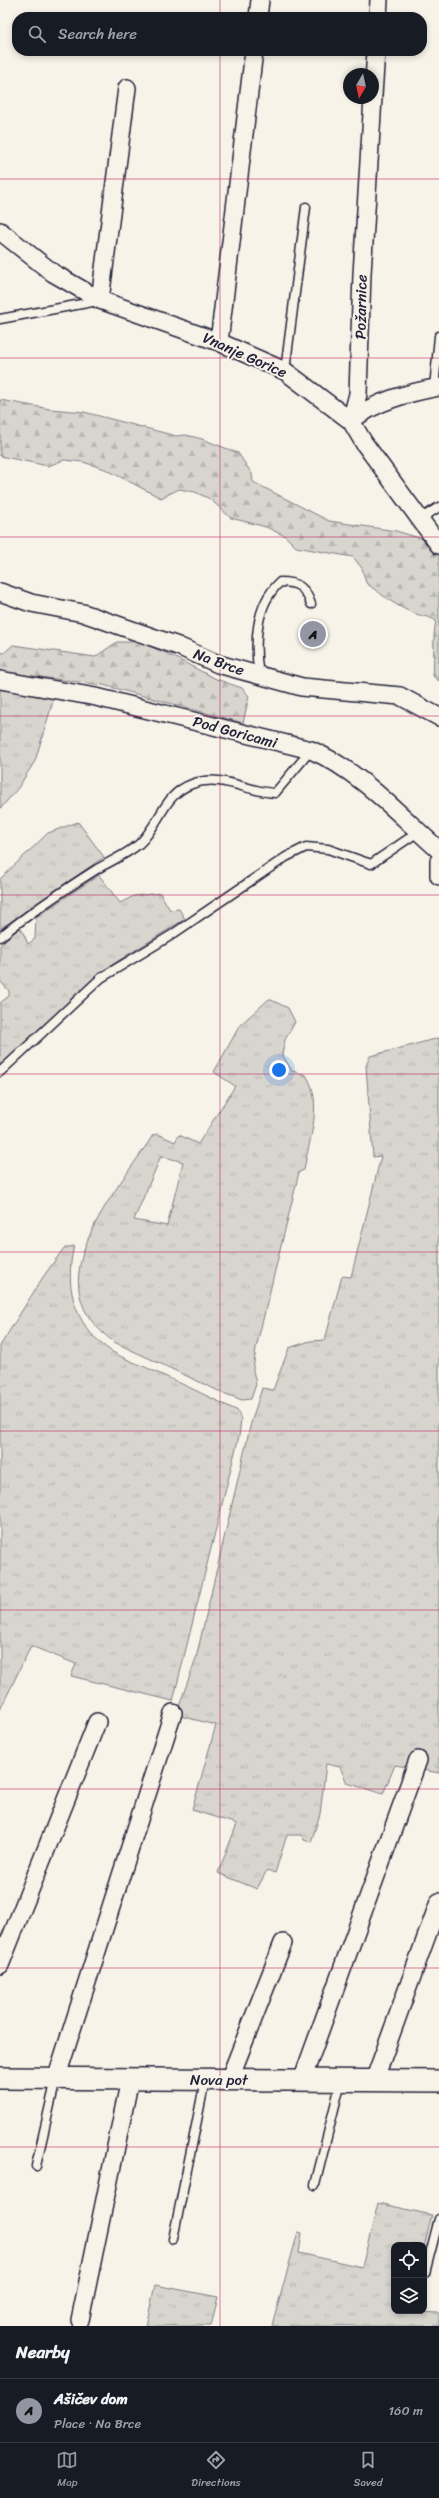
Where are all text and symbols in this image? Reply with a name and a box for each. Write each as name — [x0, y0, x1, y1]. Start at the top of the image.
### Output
search box — [12, 12, 427, 56]
text: Search here — [58, 21, 137, 47]
icon: search — [26, 23, 48, 45]
north arrow — [343, 68, 379, 104]
street label: Požarnice — [347, 274, 375, 340]
street label: Vnanje Gorice — [199, 325, 292, 385]
pin: A — [300, 619, 326, 649]
street label: Na Brce — [190, 641, 249, 683]
street label: Pod Goricami — [190, 708, 281, 756]
your location — [269, 1060, 289, 1080]
street label: Nova pot — [190, 2067, 249, 2093]
map controls — [391, 2242, 427, 2314]
button: locate — [391, 2242, 427, 2278]
button: layers — [391, 2278, 427, 2314]
text: Nearby — [16, 2337, 70, 2367]
text: Ašičev dom — [54, 2386, 128, 2412]
text: A — [25, 2399, 33, 2422]
text: 160 m — [388, 2399, 423, 2422]
text: Place · Na Brce — [54, 2412, 141, 2435]
tab: Map — [56, 2449, 78, 2492]
tab: Directions — [191, 2449, 241, 2492]
tab: Saved — [354, 2449, 383, 2492]

